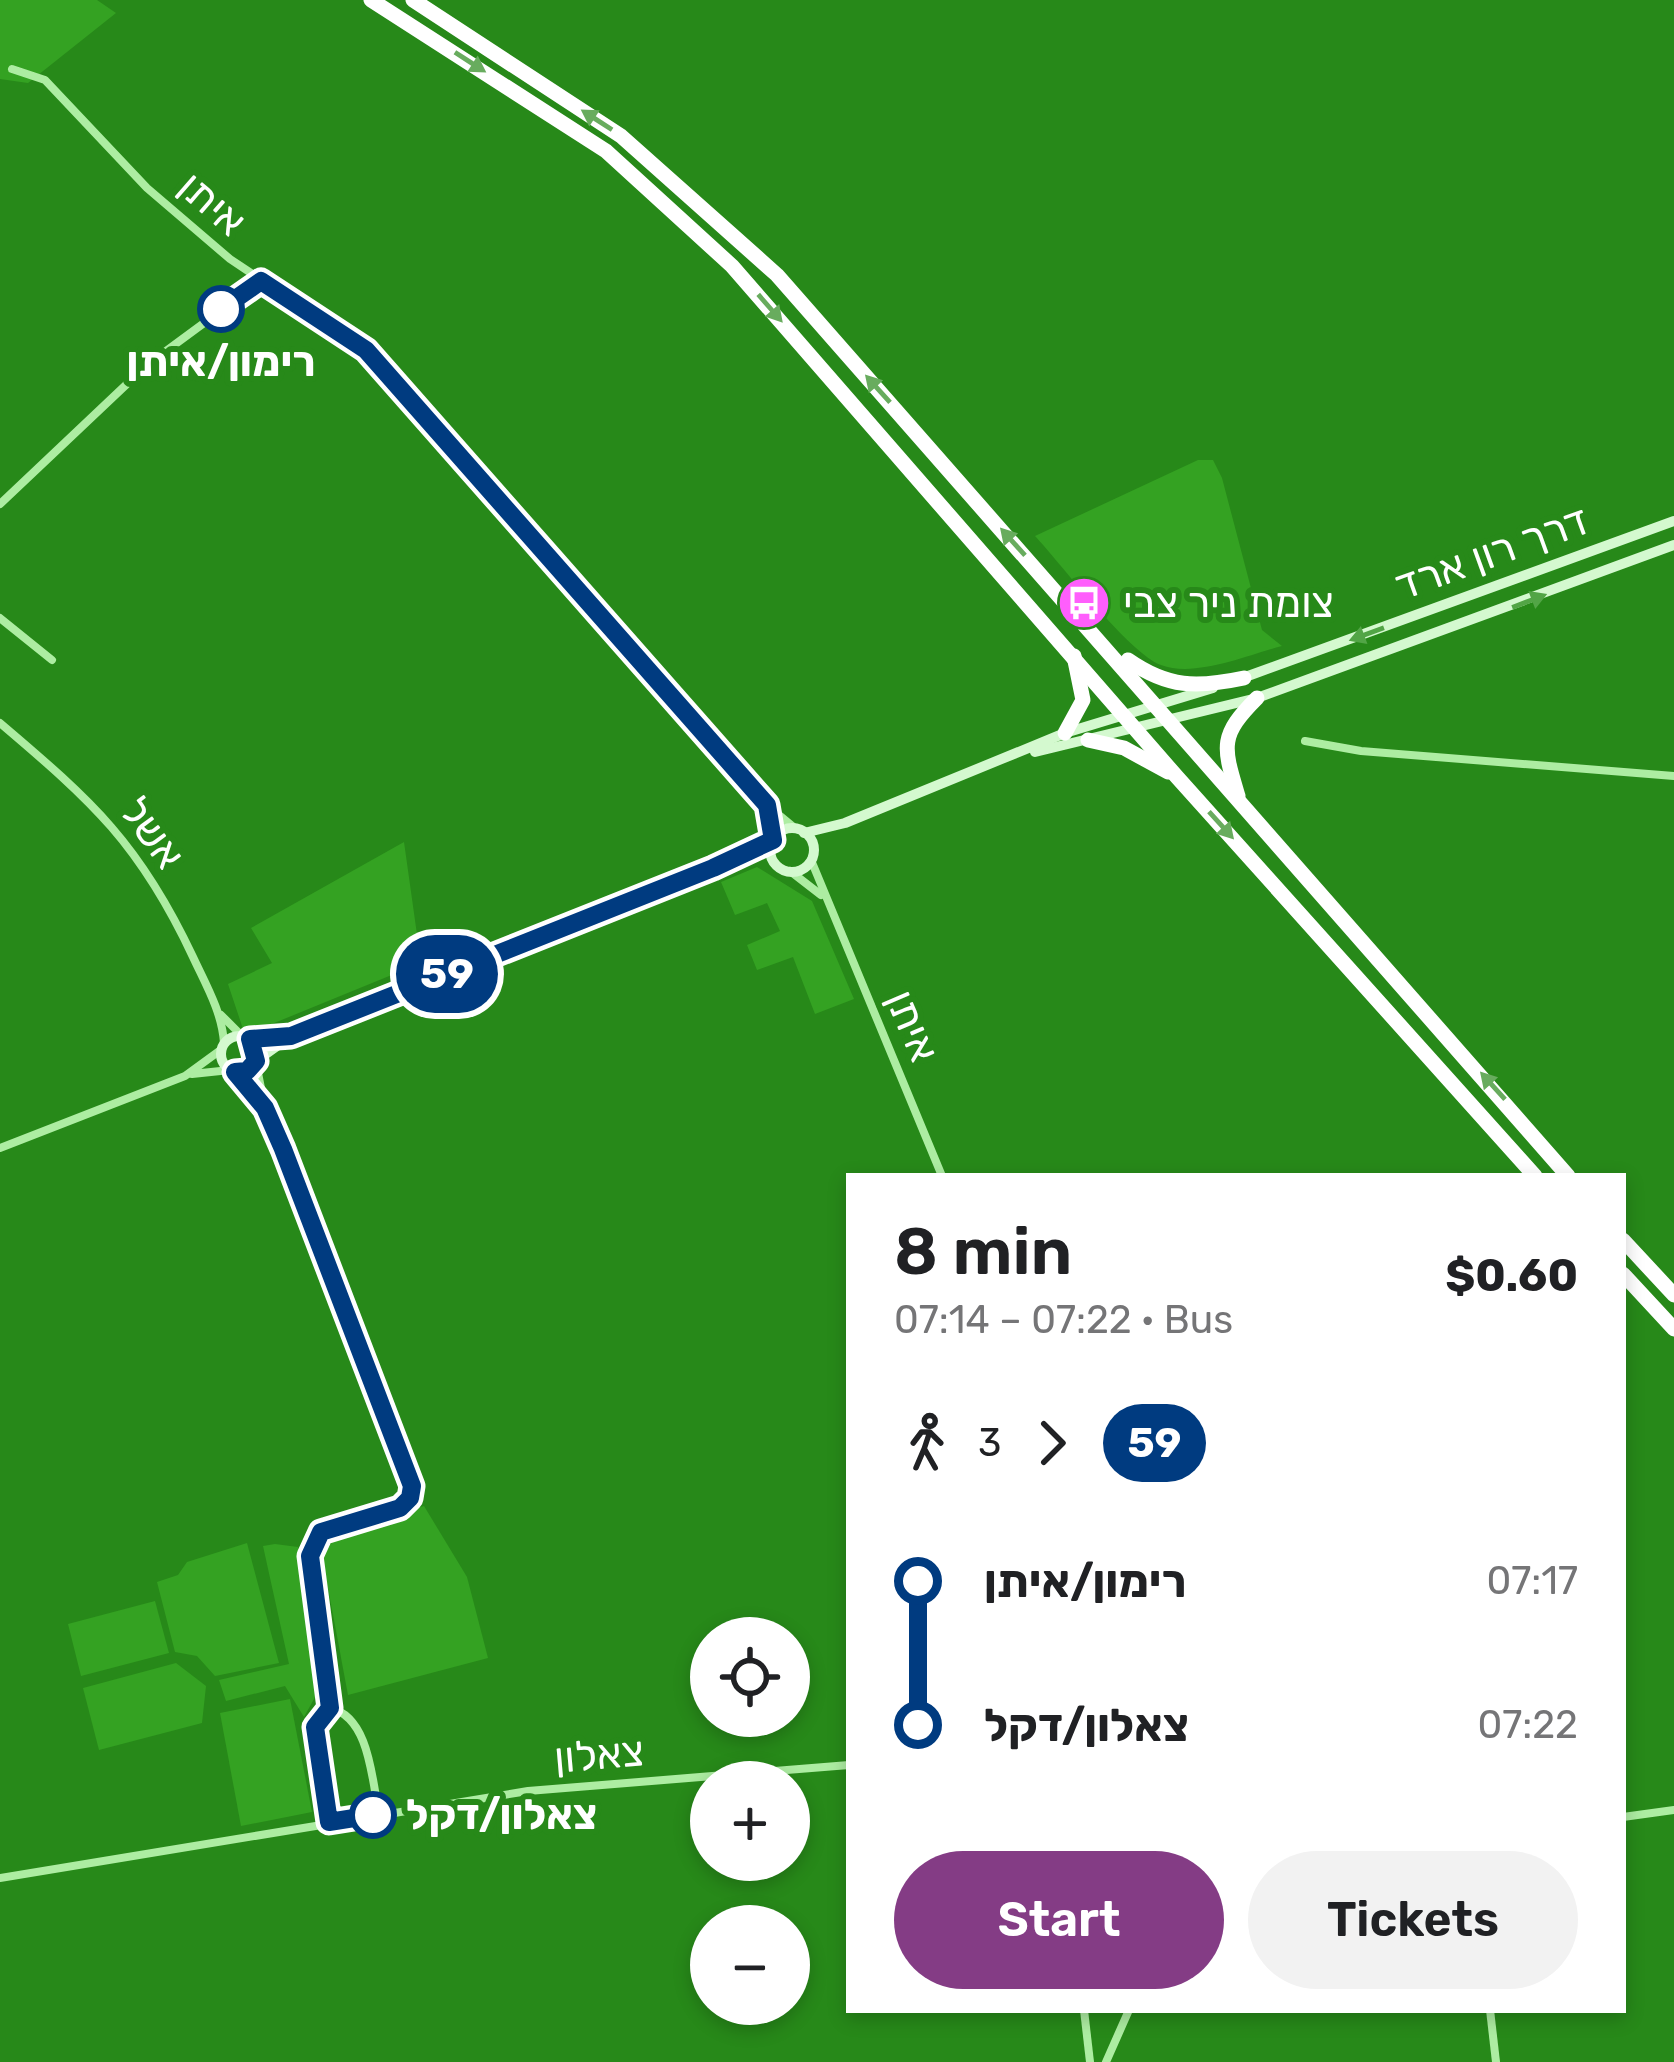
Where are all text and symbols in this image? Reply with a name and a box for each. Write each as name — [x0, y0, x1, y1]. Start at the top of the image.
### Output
one-way arrow — [454, 50, 487, 72]
one-way arrow — [581, 110, 614, 132]
street label: איתן — [168, 161, 256, 247]
marker: רימון/איתן — [199, 287, 243, 331]
one-way arrow — [757, 293, 783, 323]
place label: רימון/איתן — [127, 337, 315, 387]
one-way arrow — [865, 375, 892, 404]
street label: דרך רון ארד — [1388, 495, 1596, 611]
one-way arrow — [1000, 527, 1027, 556]
bus stop icon: צומת ניר צבי — [1056, 575, 1112, 631]
place label: צומת ניר צבי — [1123, 578, 1334, 628]
one-way arrow — [1511, 591, 1547, 610]
one-way arrow — [1349, 626, 1385, 644]
street label: אשל — [109, 787, 195, 879]
one-way arrow — [1207, 811, 1234, 840]
line badge: 59 — [393, 935, 501, 1013]
text: 59 — [420, 949, 474, 999]
street label: איתן — [875, 983, 949, 1069]
one-way arrow — [1480, 1072, 1507, 1101]
text: 8 min — [894, 1212, 1072, 1291]
text: $0.60 — [1445, 1249, 1578, 1302]
text: 07:14 – 07:22 · Bus — [894, 1297, 1233, 1343]
icon: walk — [894, 1410, 960, 1476]
icon: forward — [1019, 1410, 1085, 1476]
text: 59 — [1127, 1418, 1182, 1468]
text: 3 — [978, 1420, 1001, 1466]
text: רימון/איתן — [984, 1555, 1186, 1608]
text: 07:17 — [1487, 1558, 1578, 1604]
map controls — [690, 1617, 810, 2025]
button: locate — [690, 1617, 810, 1737]
text: צאלון/דקל — [984, 1699, 1189, 1752]
text: 07:22 — [1477, 1702, 1578, 1748]
street label: צאלון — [552, 1726, 646, 1784]
button: + — [690, 1761, 810, 1881]
place label: צאלון/דקל — [406, 1790, 597, 1840]
marker: צאלון/דקל — [351, 1793, 395, 1837]
button: Start — [894, 1851, 1224, 1989]
button: Tickets — [1248, 1851, 1578, 1989]
button: − — [690, 1905, 810, 2025]

